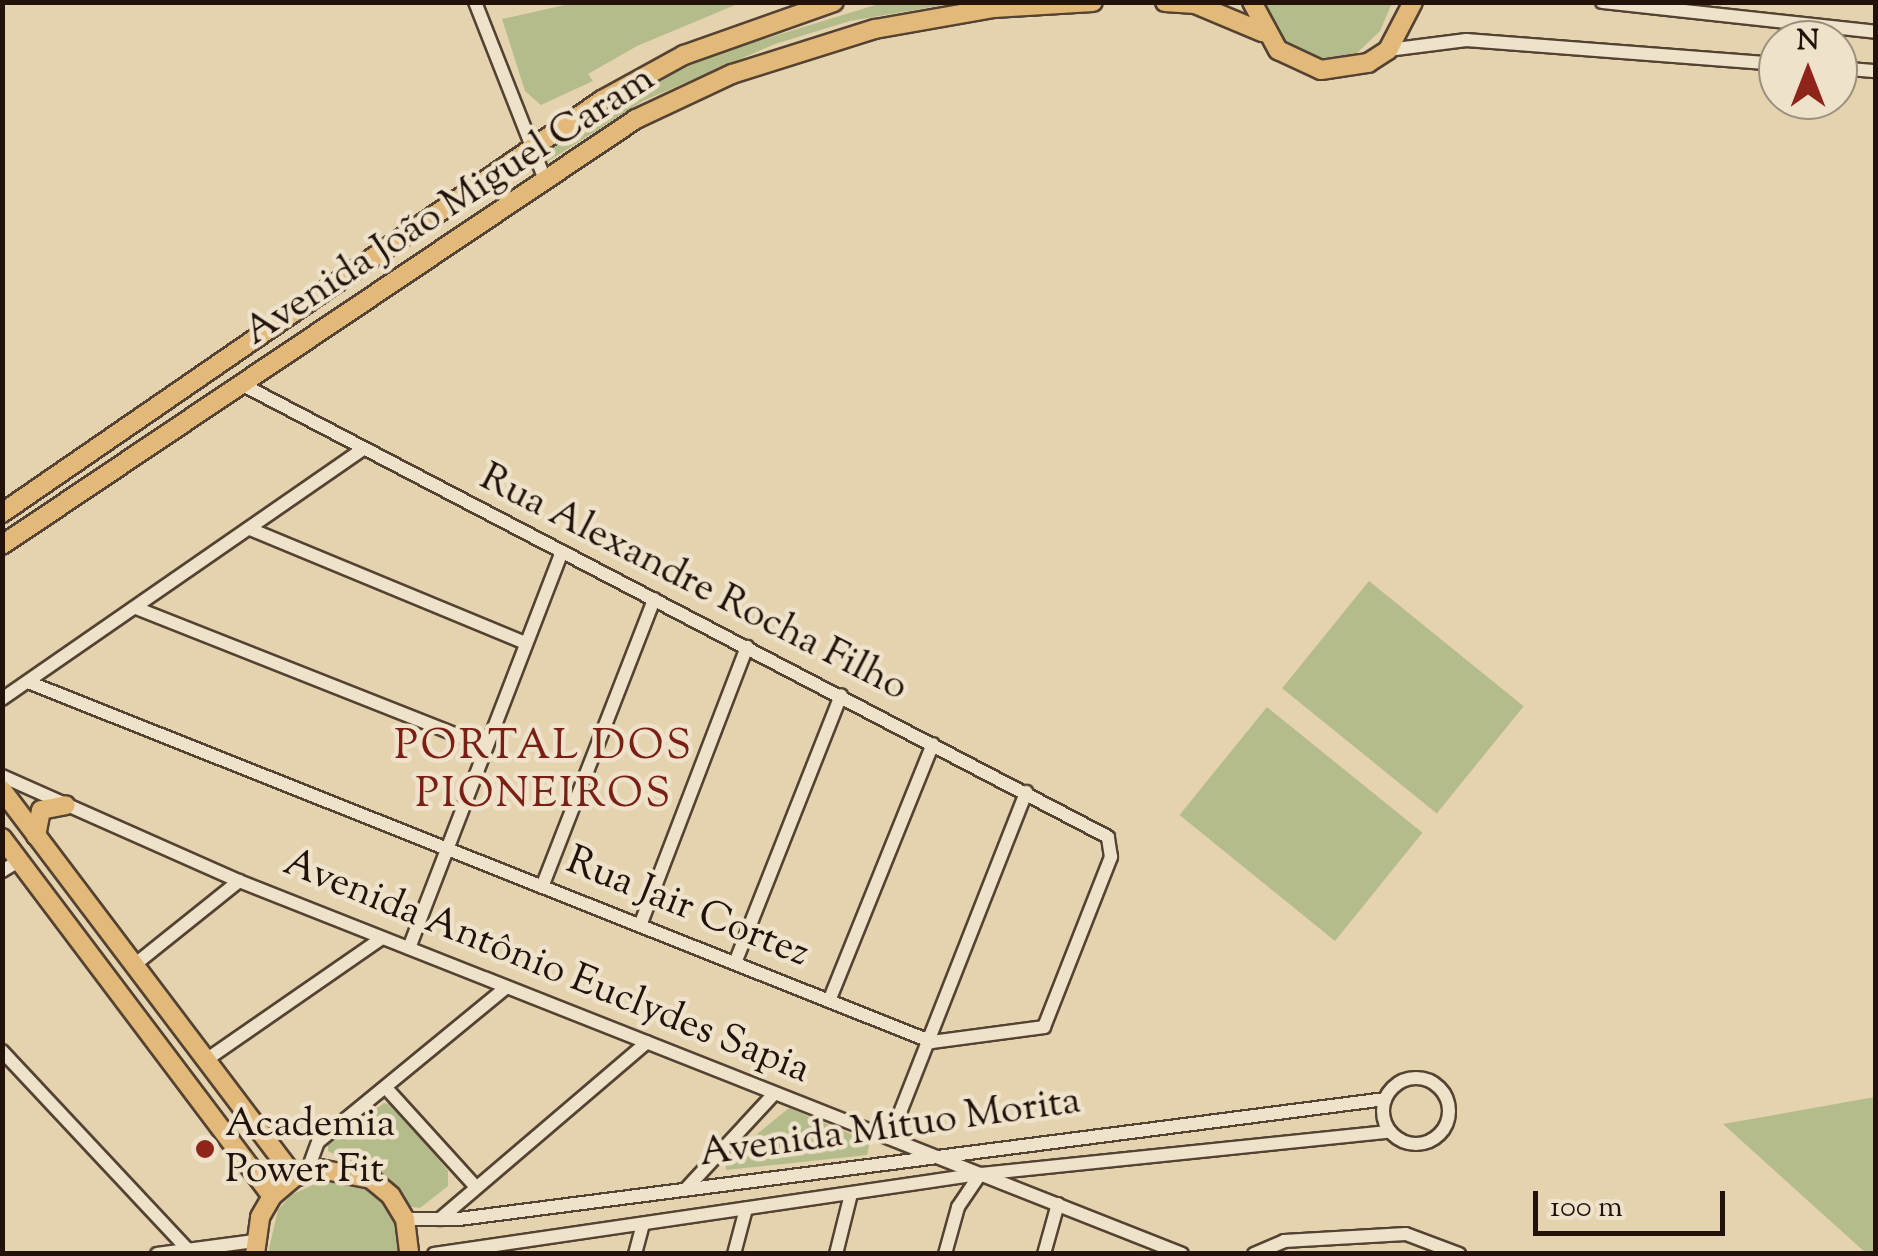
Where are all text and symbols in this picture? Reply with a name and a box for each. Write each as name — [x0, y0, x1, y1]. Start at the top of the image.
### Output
north arrow — [1758, 20, 1858, 120]
text: N — [1797, 22, 1819, 62]
street label: Avenida João Miguel Caram — [236, 56, 664, 358]
street label: Rua Alexandre Rocha Filho — [471, 455, 915, 713]
district label: PORTAL DOS PIONEIROS — [394, 723, 694, 821]
street label: Rua Jair Cortez — [559, 838, 815, 980]
street label: Avenida Antônio Euclydes Sapia — [276, 840, 816, 1096]
street label: Avenida Mituo Morita — [696, 1078, 1084, 1180]
place label: Academia Power Fit — [225, 1102, 395, 1196]
marker: Academia Power Fit — [194, 1138, 216, 1160]
scale bar — [1538, 1171, 1730, 1233]
text: 100 m — [1550, 1187, 1623, 1230]

